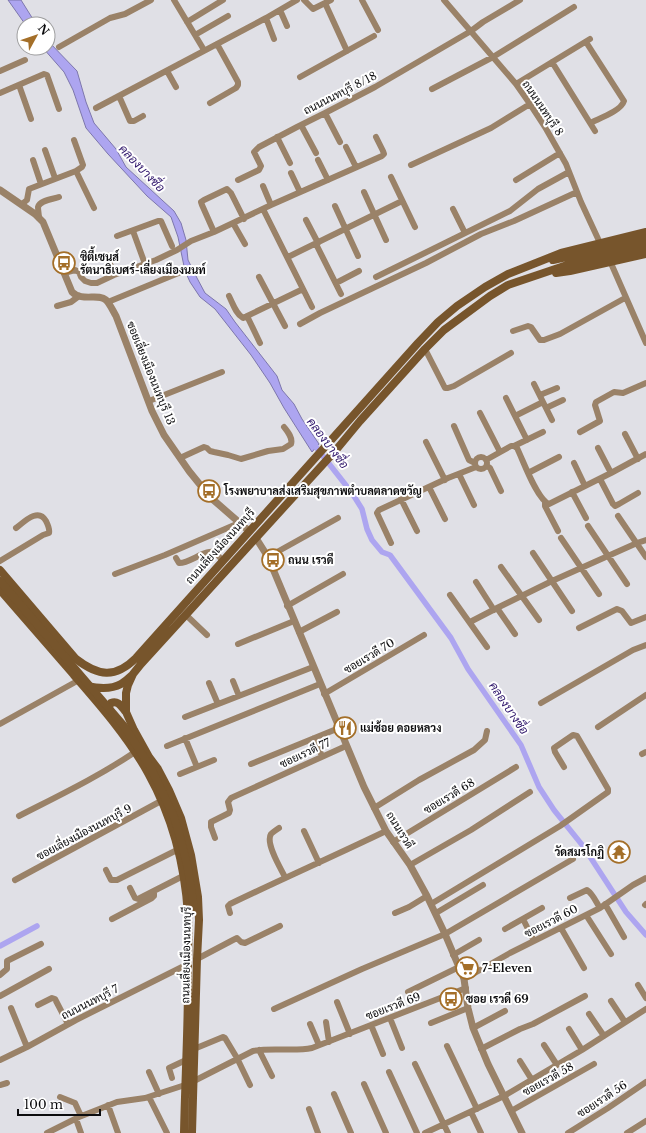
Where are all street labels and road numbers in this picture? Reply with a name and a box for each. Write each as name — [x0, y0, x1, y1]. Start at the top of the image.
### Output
street label: ถนนนนทบุรี 8/18 — [300, 68, 380, 119]
street label: ถนนนนทบุรี 8 — [518, 77, 567, 140]
street label: ซอยเลี่ยงเมืองนนทบุรี 13 — [122, 318, 182, 428]
street label: ถนนเลี่ยงเมืองนนทบุรี — [179, 503, 259, 588]
street label: ซอยเรวดี 70 — [340, 634, 397, 677]
street label: ซอยเรวดี 77 — [277, 734, 333, 771]
street label: ซอยเรวดี 68 — [420, 774, 477, 817]
street label: ซอยเลี่ยงเมืองนนทบุรี 9 — [32, 797, 135, 865]
street label: ถนนเรวดี — [383, 808, 418, 851]
street label: ซอยเรวดี 60 — [521, 901, 580, 941]
street label: ถนนเลี่ยงเมืองนนทบุรี — [174, 906, 196, 1004]
street label: ถนนนนทบุรี 7 — [58, 980, 122, 1024]
street label: ซอยเรวดี 69 — [363, 988, 422, 1023]
street label: ซอยเรวดี 58 — [519, 1058, 576, 1099]
street label: ซอยเรวดี 56 — [574, 1077, 630, 1120]

